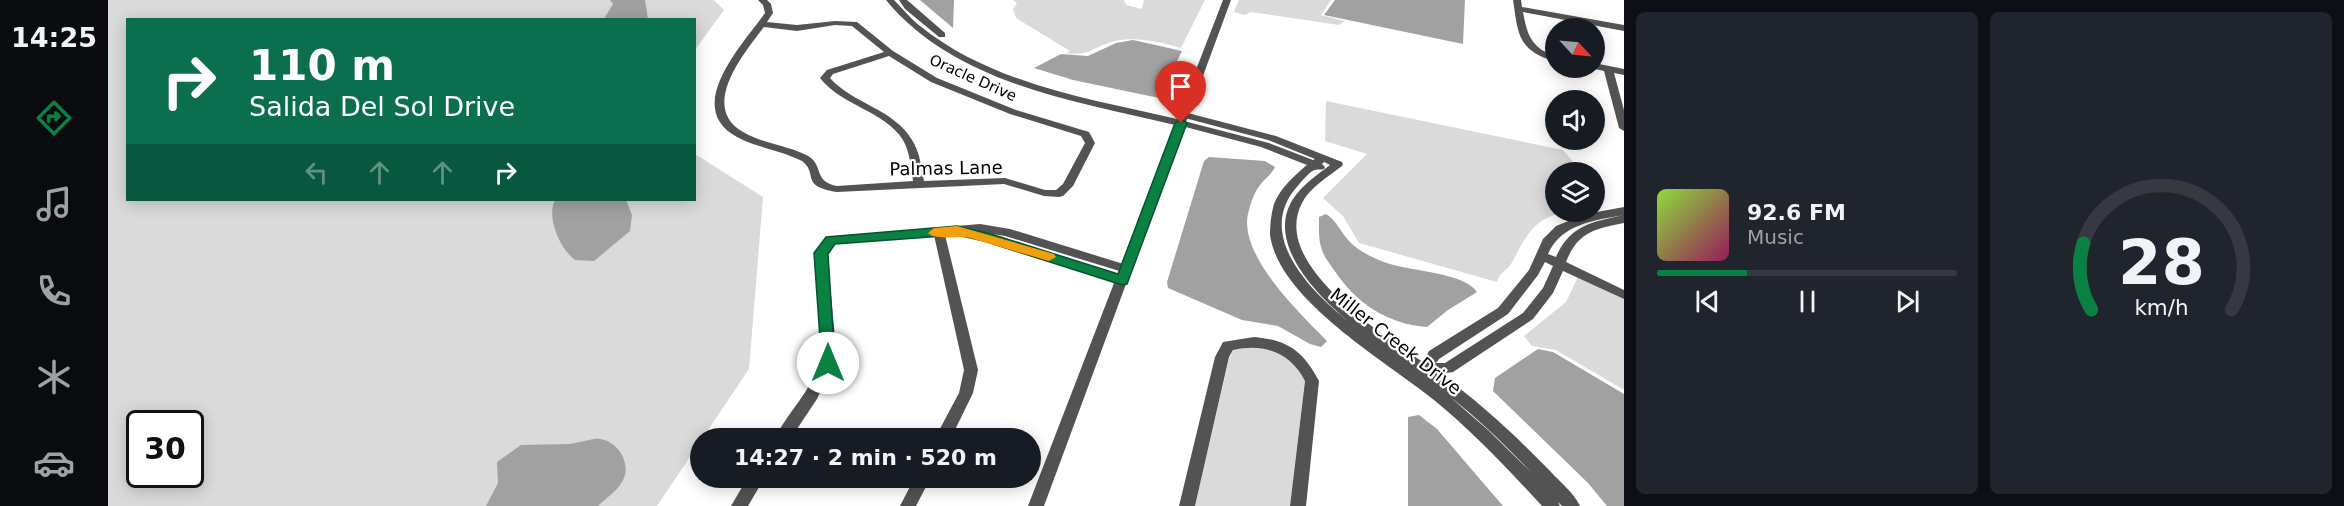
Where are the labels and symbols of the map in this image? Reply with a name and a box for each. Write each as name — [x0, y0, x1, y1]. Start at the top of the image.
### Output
north arrow — [1545, 18, 1605, 78]
street label: Oracle Drive — [927, 51, 1019, 105]
pin — [1155, 61, 1206, 123]
street label: Palmas Lane — [889, 157, 1003, 179]
street label: Miller Creek Drive — [1326, 283, 1466, 399]
position arrow — [796, 331, 860, 395]
speed limit sign: 30 — [126, 410, 204, 488]

